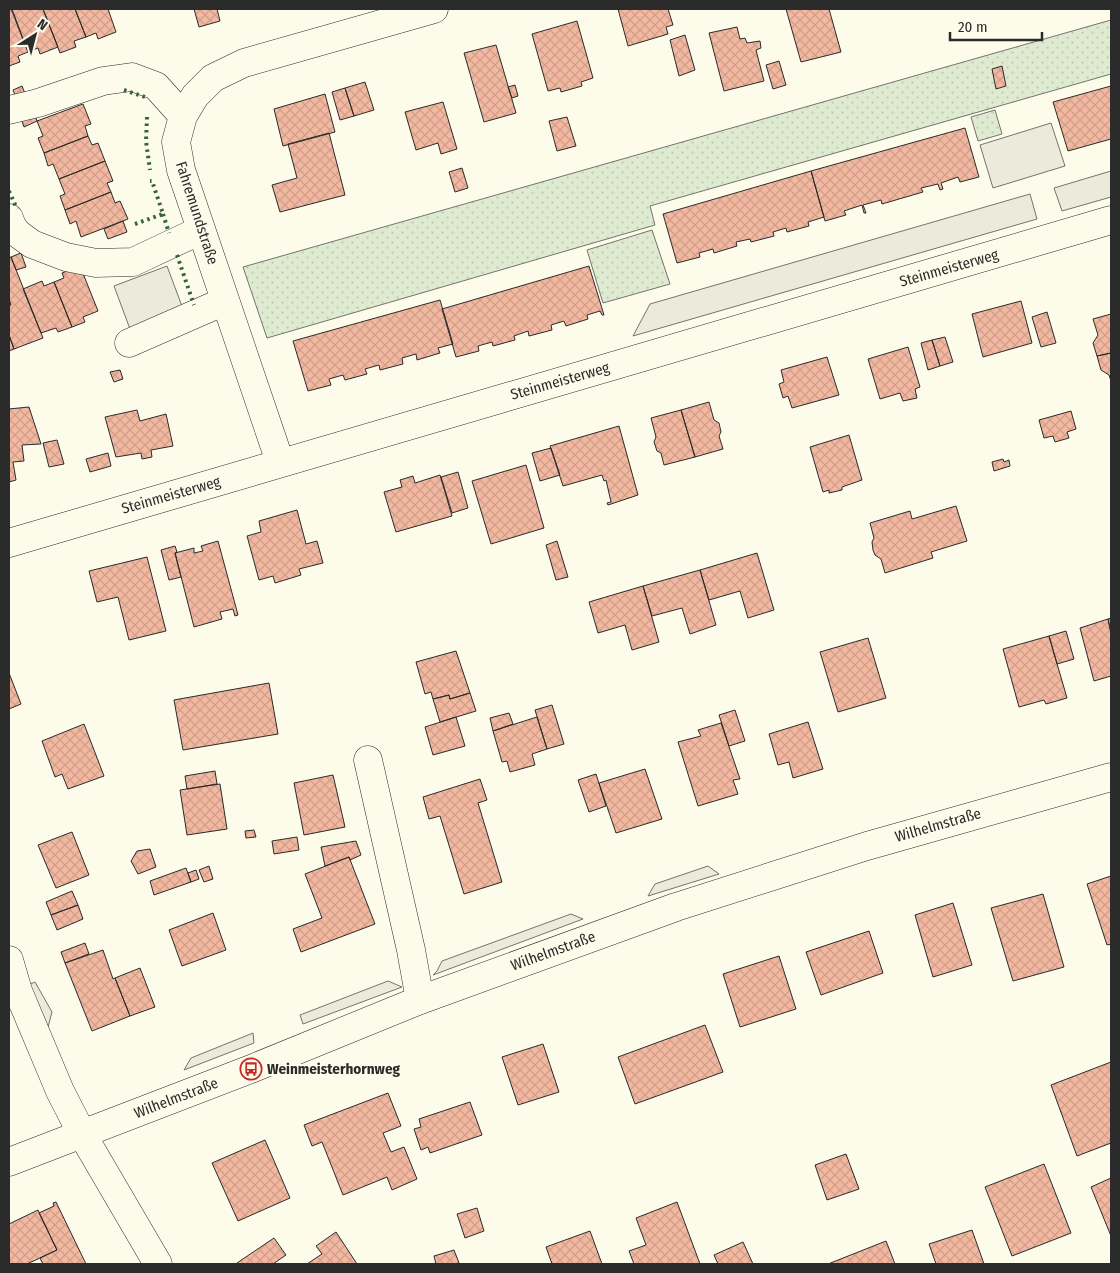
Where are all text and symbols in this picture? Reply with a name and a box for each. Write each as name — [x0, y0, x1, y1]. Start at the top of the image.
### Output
north arrow — [10, 10, 60, 60]
scale bar — [950, 10, 1042, 42]
text: N — [34, 16, 51, 34]
text: 20 m — [958, 18, 988, 36]
street label: Fahremundstraße — [172, 159, 222, 267]
street label: Steinmeisterweg — [898, 245, 1000, 291]
street label: Steinmeisterweg — [509, 358, 611, 404]
street label: Steinmeisterweg — [120, 472, 222, 518]
street label: Wilhelmstraße — [893, 804, 983, 846]
street label: Wilhelmstraße — [508, 927, 598, 975]
bus stop icon: Weinmeisterhornweg — [239, 1057, 263, 1081]
place label: Weinmeisterhornweg — [267, 1060, 401, 1078]
street label: Wilhelmstraße — [131, 1074, 221, 1122]

